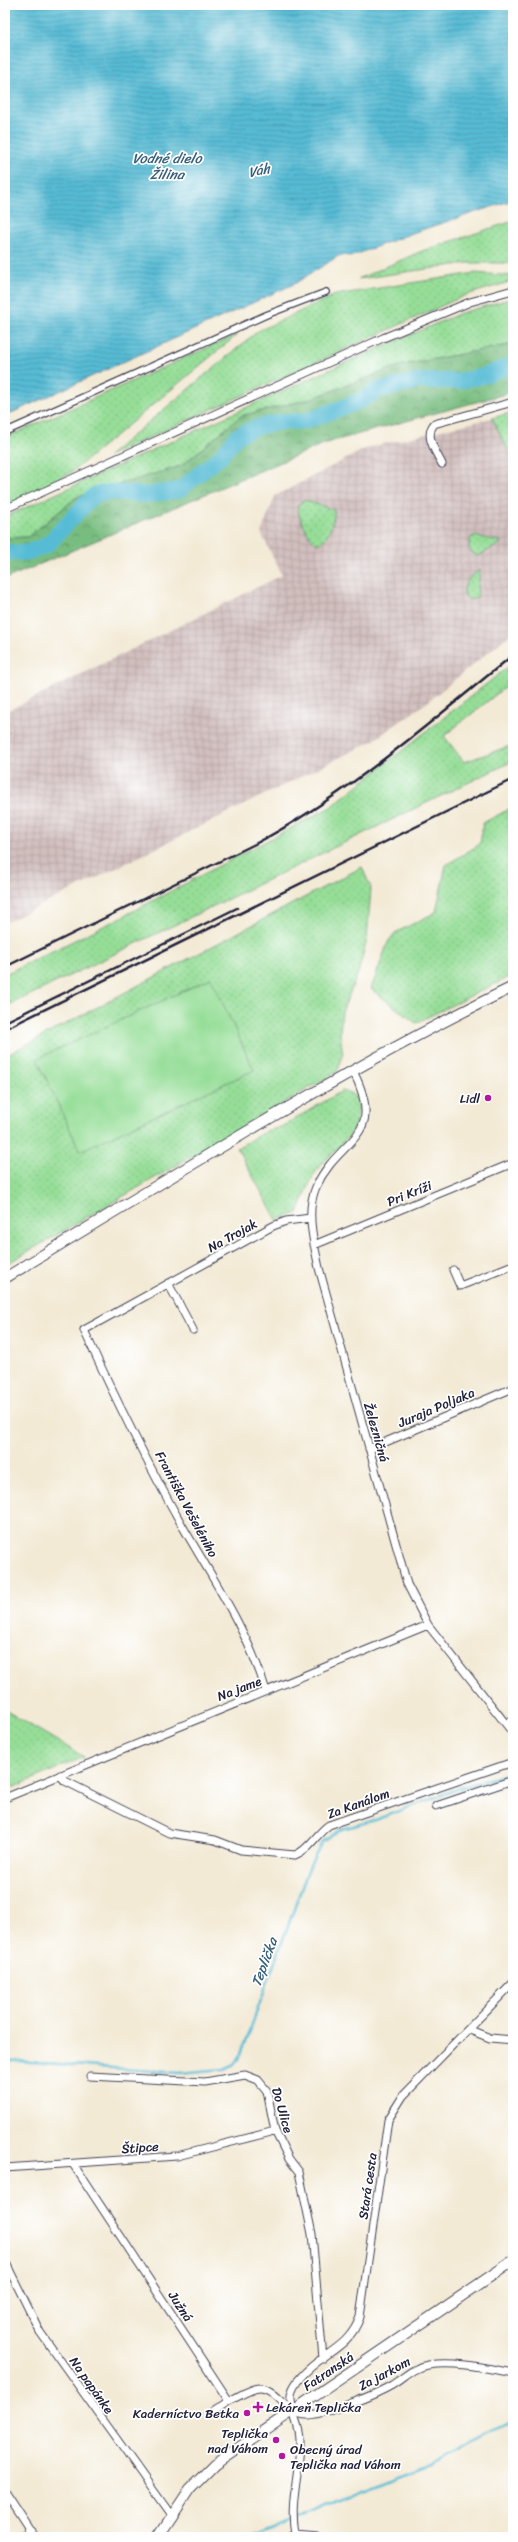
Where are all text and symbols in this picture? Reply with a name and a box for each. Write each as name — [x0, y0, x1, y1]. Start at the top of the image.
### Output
water label: Vodné dielo Žilina — [132, 146, 203, 187]
water label: Váh — [246, 156, 274, 185]
place label: Lidl — [460, 1087, 480, 1110]
marker: Lidl — [483, 1093, 493, 1103]
street label: Pri Kríži — [383, 1174, 436, 1213]
street label: Na Trojak — [203, 1212, 262, 1259]
street label: Juraja Poljaka — [393, 1381, 479, 1434]
street label: Železničná — [357, 1400, 396, 1465]
street label: Františka Vešeléniho — [149, 1447, 225, 1562]
street label: Na jame — [214, 1670, 265, 1707]
street label: Za Kanálom — [324, 1782, 393, 1825]
water label: Teplička — [244, 1932, 286, 1990]
street label: Do Ulice — [265, 2085, 300, 2136]
street label: Štipce — [121, 2135, 160, 2160]
street label: Stará cesta — [351, 2151, 384, 2221]
street label: Južná — [161, 2285, 199, 2327]
street label: Fatranská — [298, 2346, 359, 2397]
street label: Za jarkom — [354, 2350, 415, 2397]
street label: Na papánke — [63, 2352, 120, 2419]
place label: Lekáreň Teplička — [266, 2396, 361, 2419]
place label: Kaderníctvo Betka — [133, 2402, 239, 2425]
marker: Lekáreň Teplička — [253, 2402, 263, 2412]
marker: Kaderníctvo Betka — [242, 2408, 252, 2418]
place label: Teplička nad Váhom — [207, 2422, 268, 2460]
marker: Teplička nad Váhom — [271, 2435, 281, 2445]
place label: Obecný úrad Teplička nad Váhom — [290, 2438, 401, 2476]
marker: Obecný úrad Teplička nad Váhom — [277, 2451, 287, 2461]

